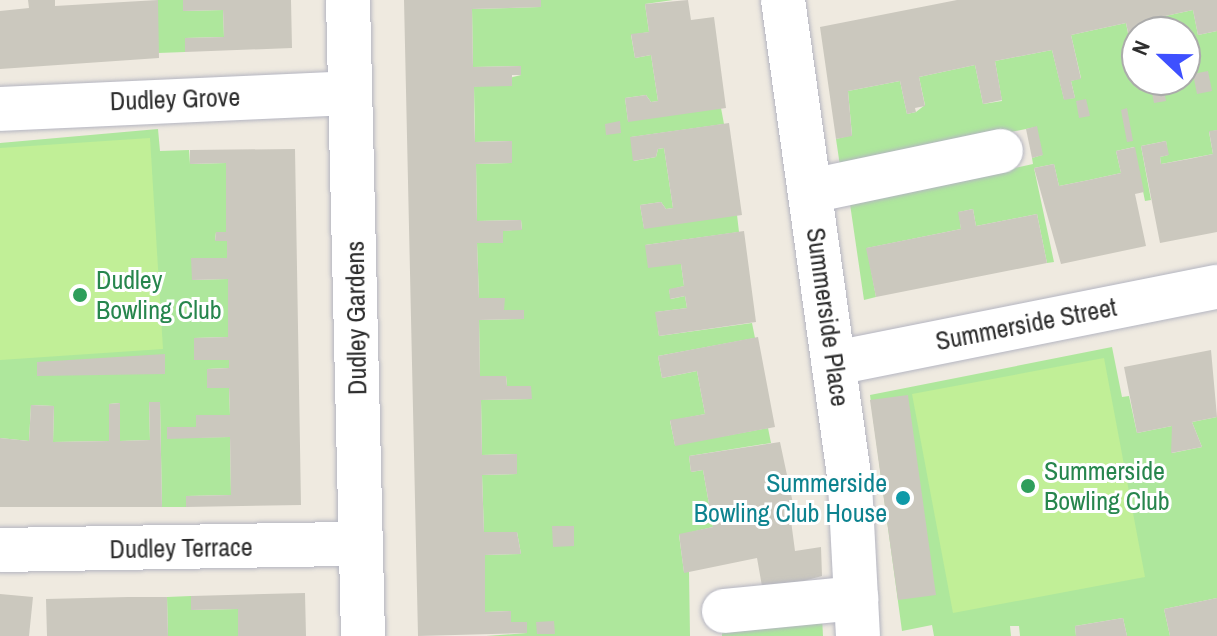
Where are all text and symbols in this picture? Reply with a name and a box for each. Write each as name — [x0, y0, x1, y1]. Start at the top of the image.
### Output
north arrow — [1121, 16, 1201, 96]
text: N — [1124, 36, 1157, 59]
street label: Dudley Grove — [109, 81, 241, 117]
street label: Summerside Place — [800, 226, 856, 408]
street label: Dudley Gardens — [339, 241, 373, 395]
place label: Dudley Bowling Club — [96, 264, 222, 326]
marker: Dudley Bowling Club — [71, 286, 89, 304]
street label: Summerside Street — [933, 291, 1119, 357]
place label: Summerside Bowling Club — [1044, 455, 1170, 516]
place label: Summerside Bowling Club House — [694, 467, 887, 528]
marker: Summerside Bowling Club — [1019, 477, 1037, 495]
marker: Summerside Bowling Club House — [894, 489, 912, 507]
street label: Dudley Terrace — [109, 531, 253, 565]

